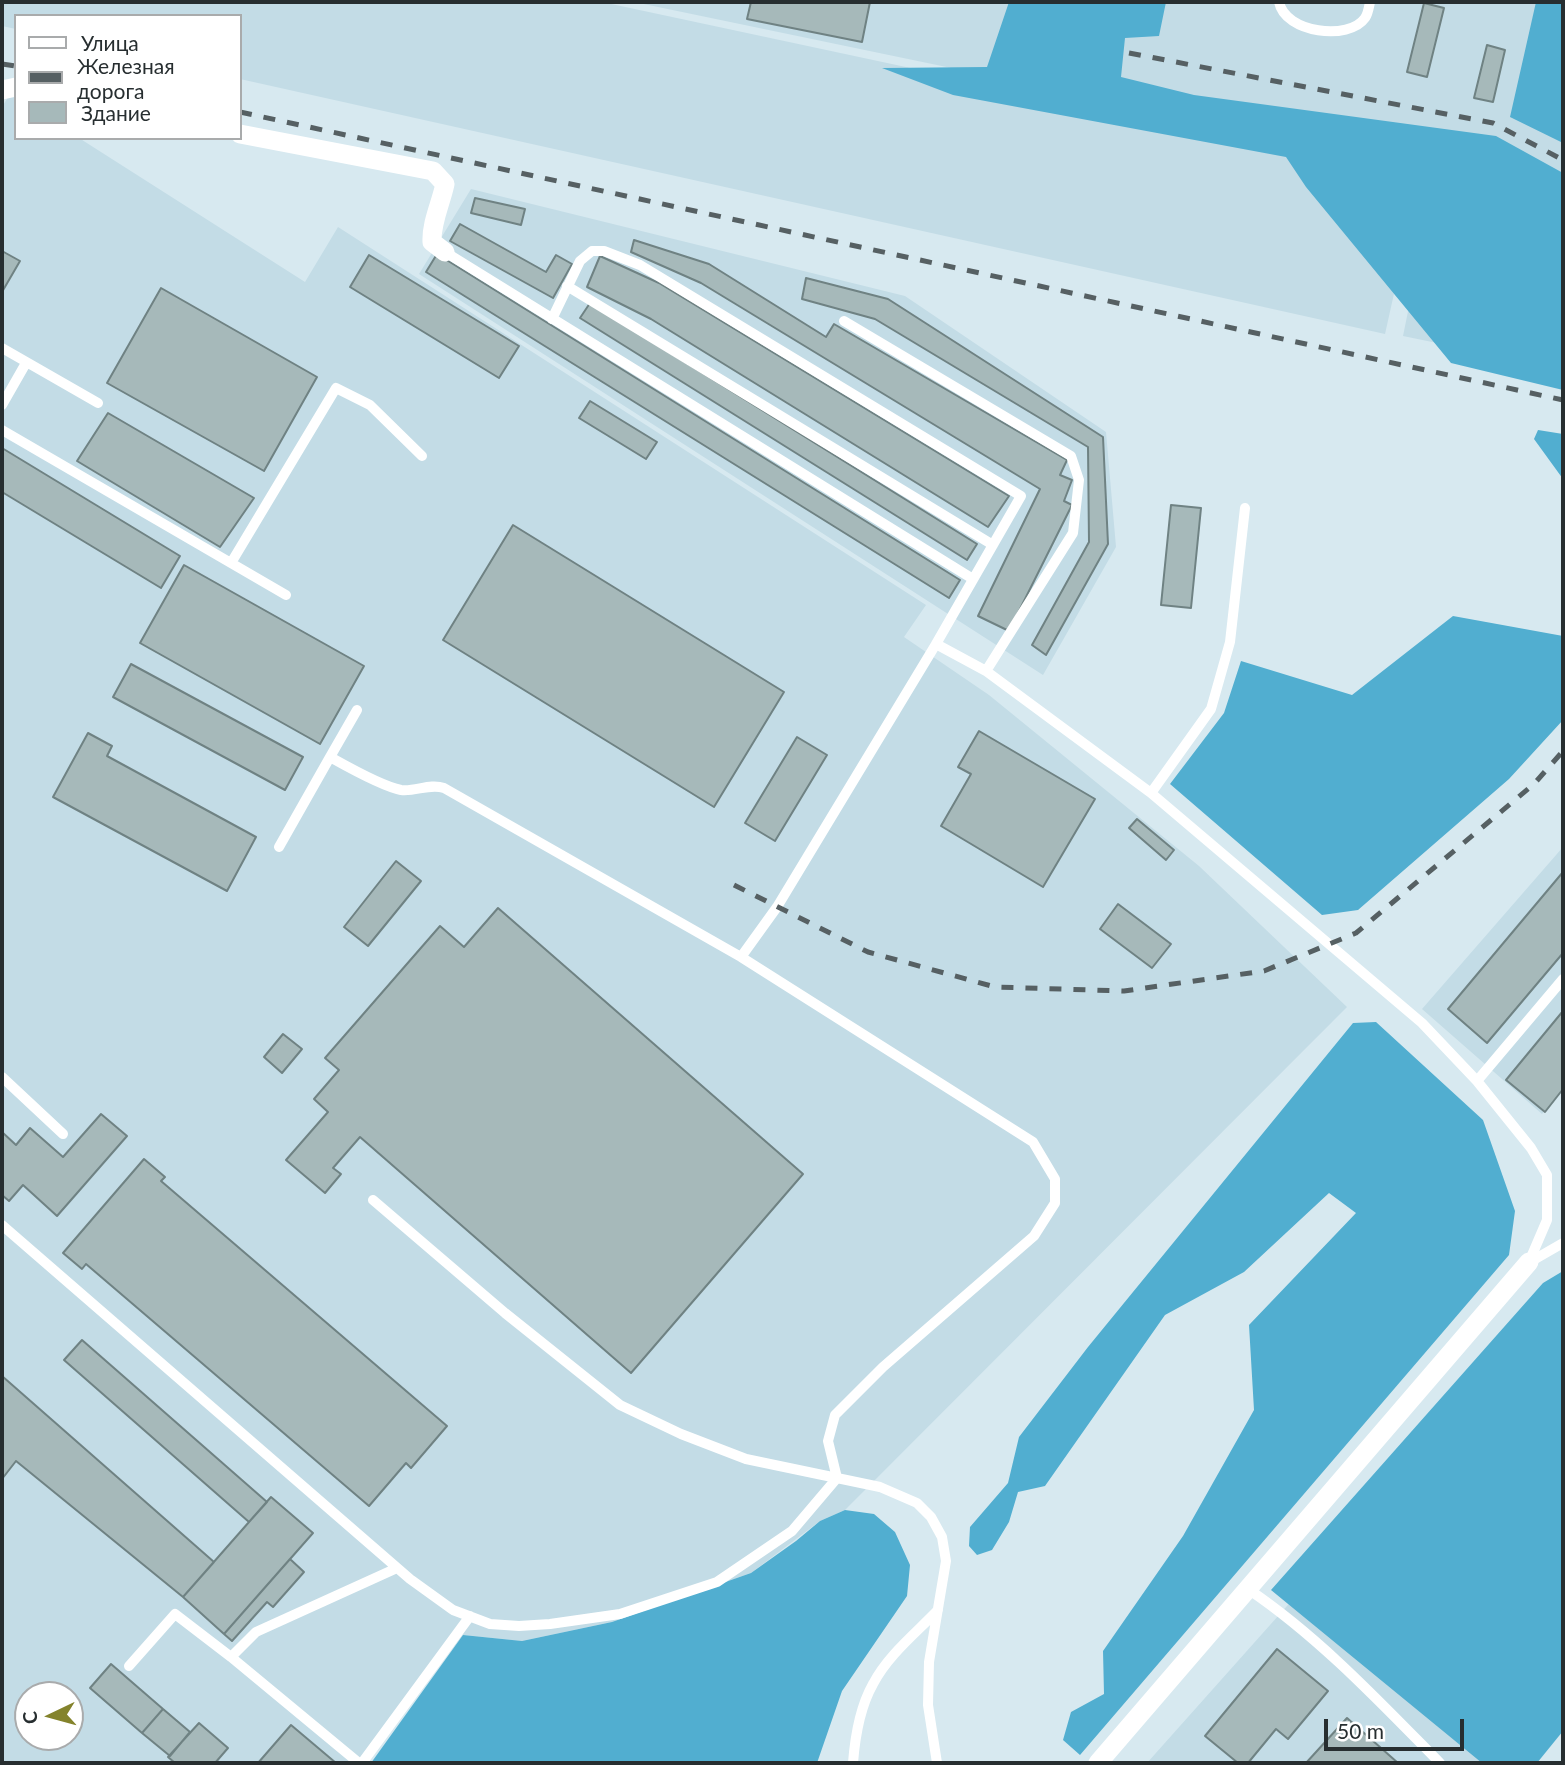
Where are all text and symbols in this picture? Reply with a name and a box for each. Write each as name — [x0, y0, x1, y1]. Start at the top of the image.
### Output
legend — [14, 14, 242, 140]
text: Улица — [81, 30, 139, 55]
text: Железная дорога — [77, 53, 175, 103]
text: Здание — [81, 100, 151, 125]
north arrow — [14, 1681, 84, 1751]
scale bar — [1327, 1706, 1467, 1750]
text: С — [18, 1710, 42, 1725]
text: 50 m — [1337, 1718, 1384, 1743]

